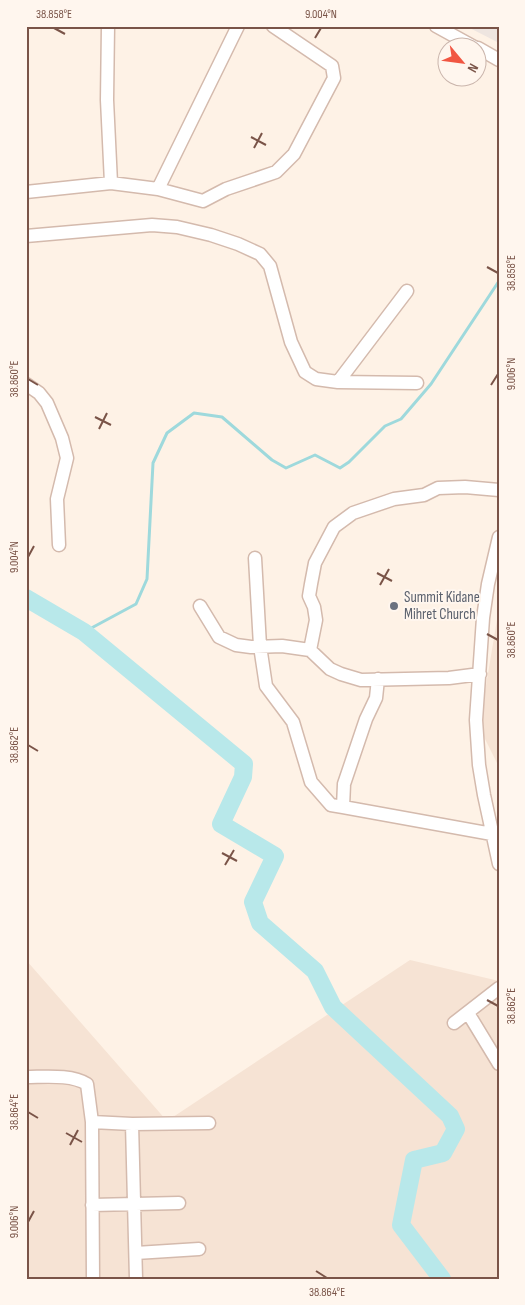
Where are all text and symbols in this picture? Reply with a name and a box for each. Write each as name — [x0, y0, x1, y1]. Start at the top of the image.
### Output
text: 38.858°E — [36, 7, 72, 22]
text: 9.004°N — [305, 7, 337, 22]
north arrow — [438, 38, 488, 88]
text: N — [464, 61, 482, 75]
text: 38.858°E — [504, 255, 519, 291]
text: 9.006°N — [504, 358, 519, 390]
text: 38.860°E — [7, 361, 22, 397]
text: 9.004°N — [7, 541, 22, 573]
place label: Summit Kidane Mihret Church — [404, 588, 480, 624]
marker: Summit Kidane Mihret Church — [388, 600, 400, 612]
text: 38.860°E — [504, 622, 519, 658]
text: 38.862°E — [7, 727, 22, 763]
text: 38.862°E — [504, 988, 519, 1024]
text: 38.864°E — [7, 1094, 22, 1130]
text: 9.006°N — [7, 1206, 22, 1238]
text: 38.864°E — [309, 1285, 345, 1300]

